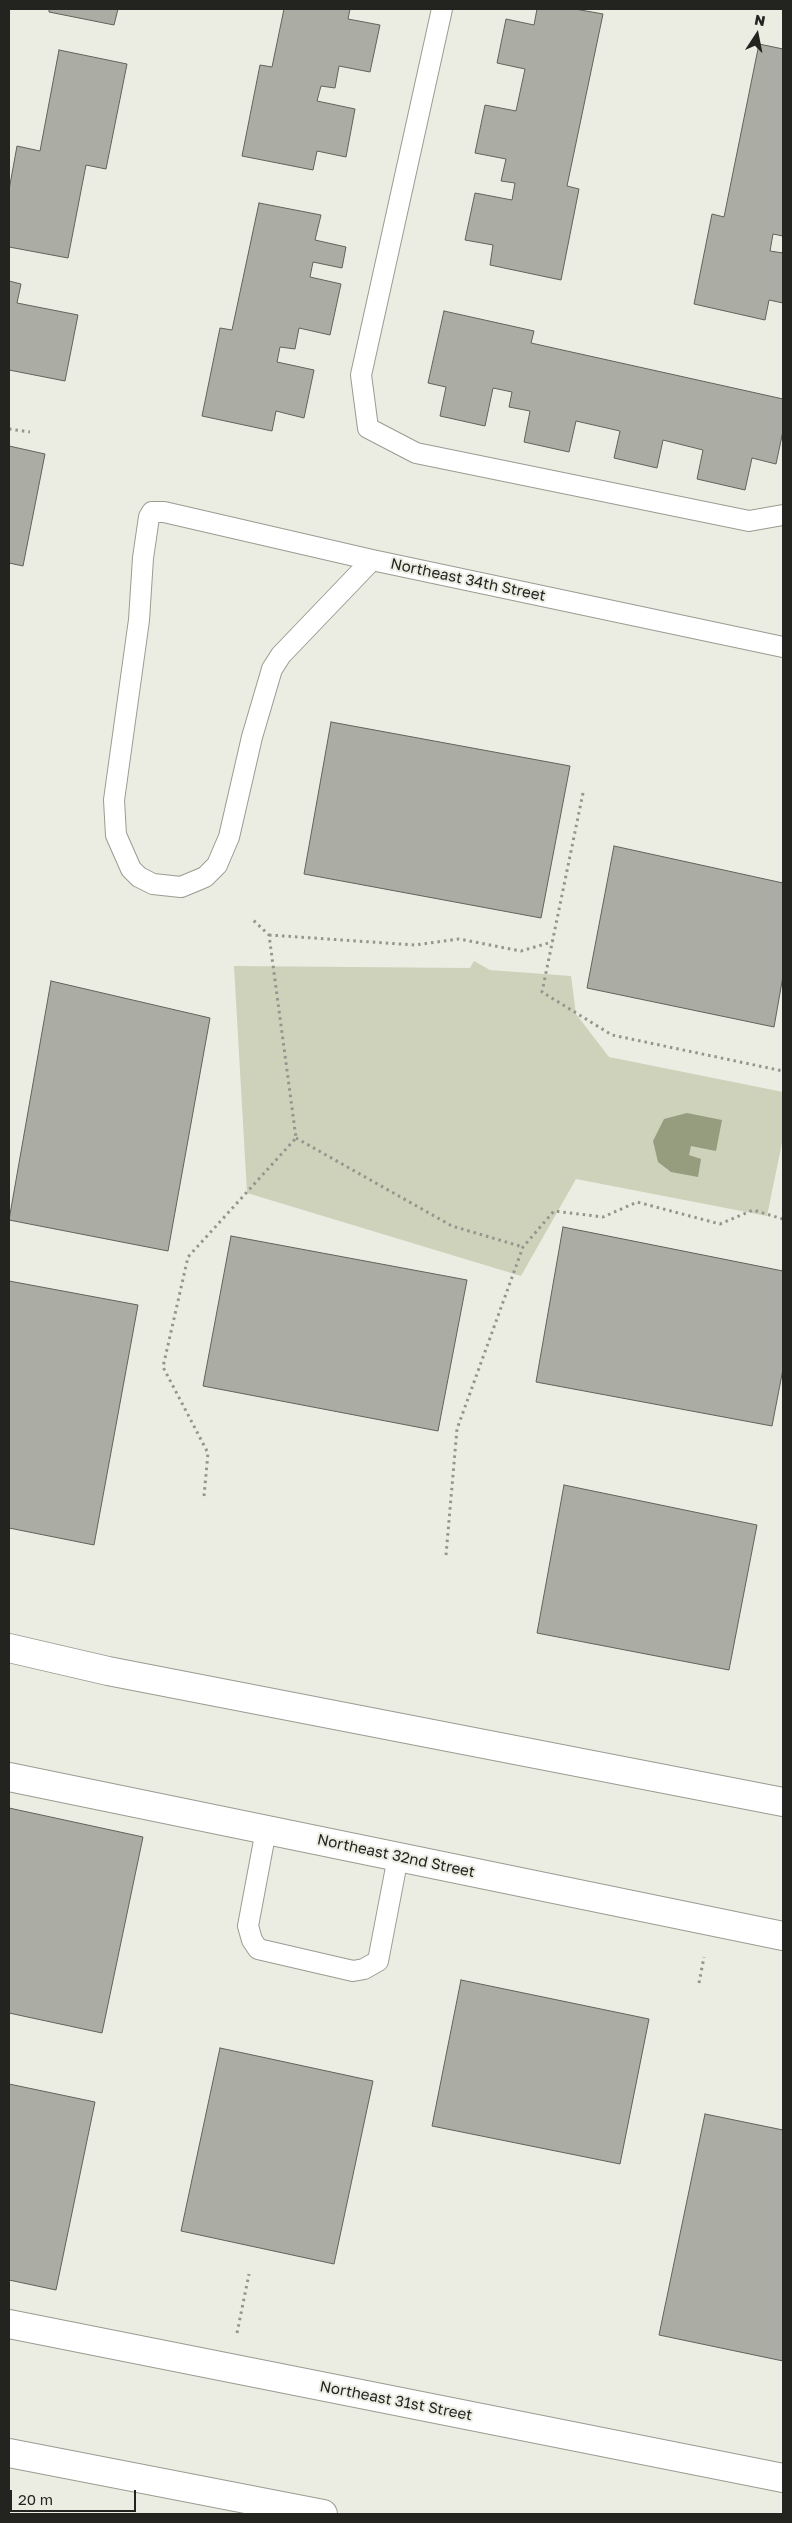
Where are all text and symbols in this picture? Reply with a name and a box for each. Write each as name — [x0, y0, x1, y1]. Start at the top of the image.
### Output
north arrow — [732, 10, 782, 60]
text: N — [753, 10, 767, 29]
street label: Northeast 34th Street — [389, 555, 547, 605]
street label: Northeast 32nd Street — [316, 1830, 476, 1882]
street label: Northeast 31st Street — [318, 2377, 474, 2425]
scale bar — [12, 2480, 139, 2512]
text: 20 m — [18, 2490, 53, 2508]

